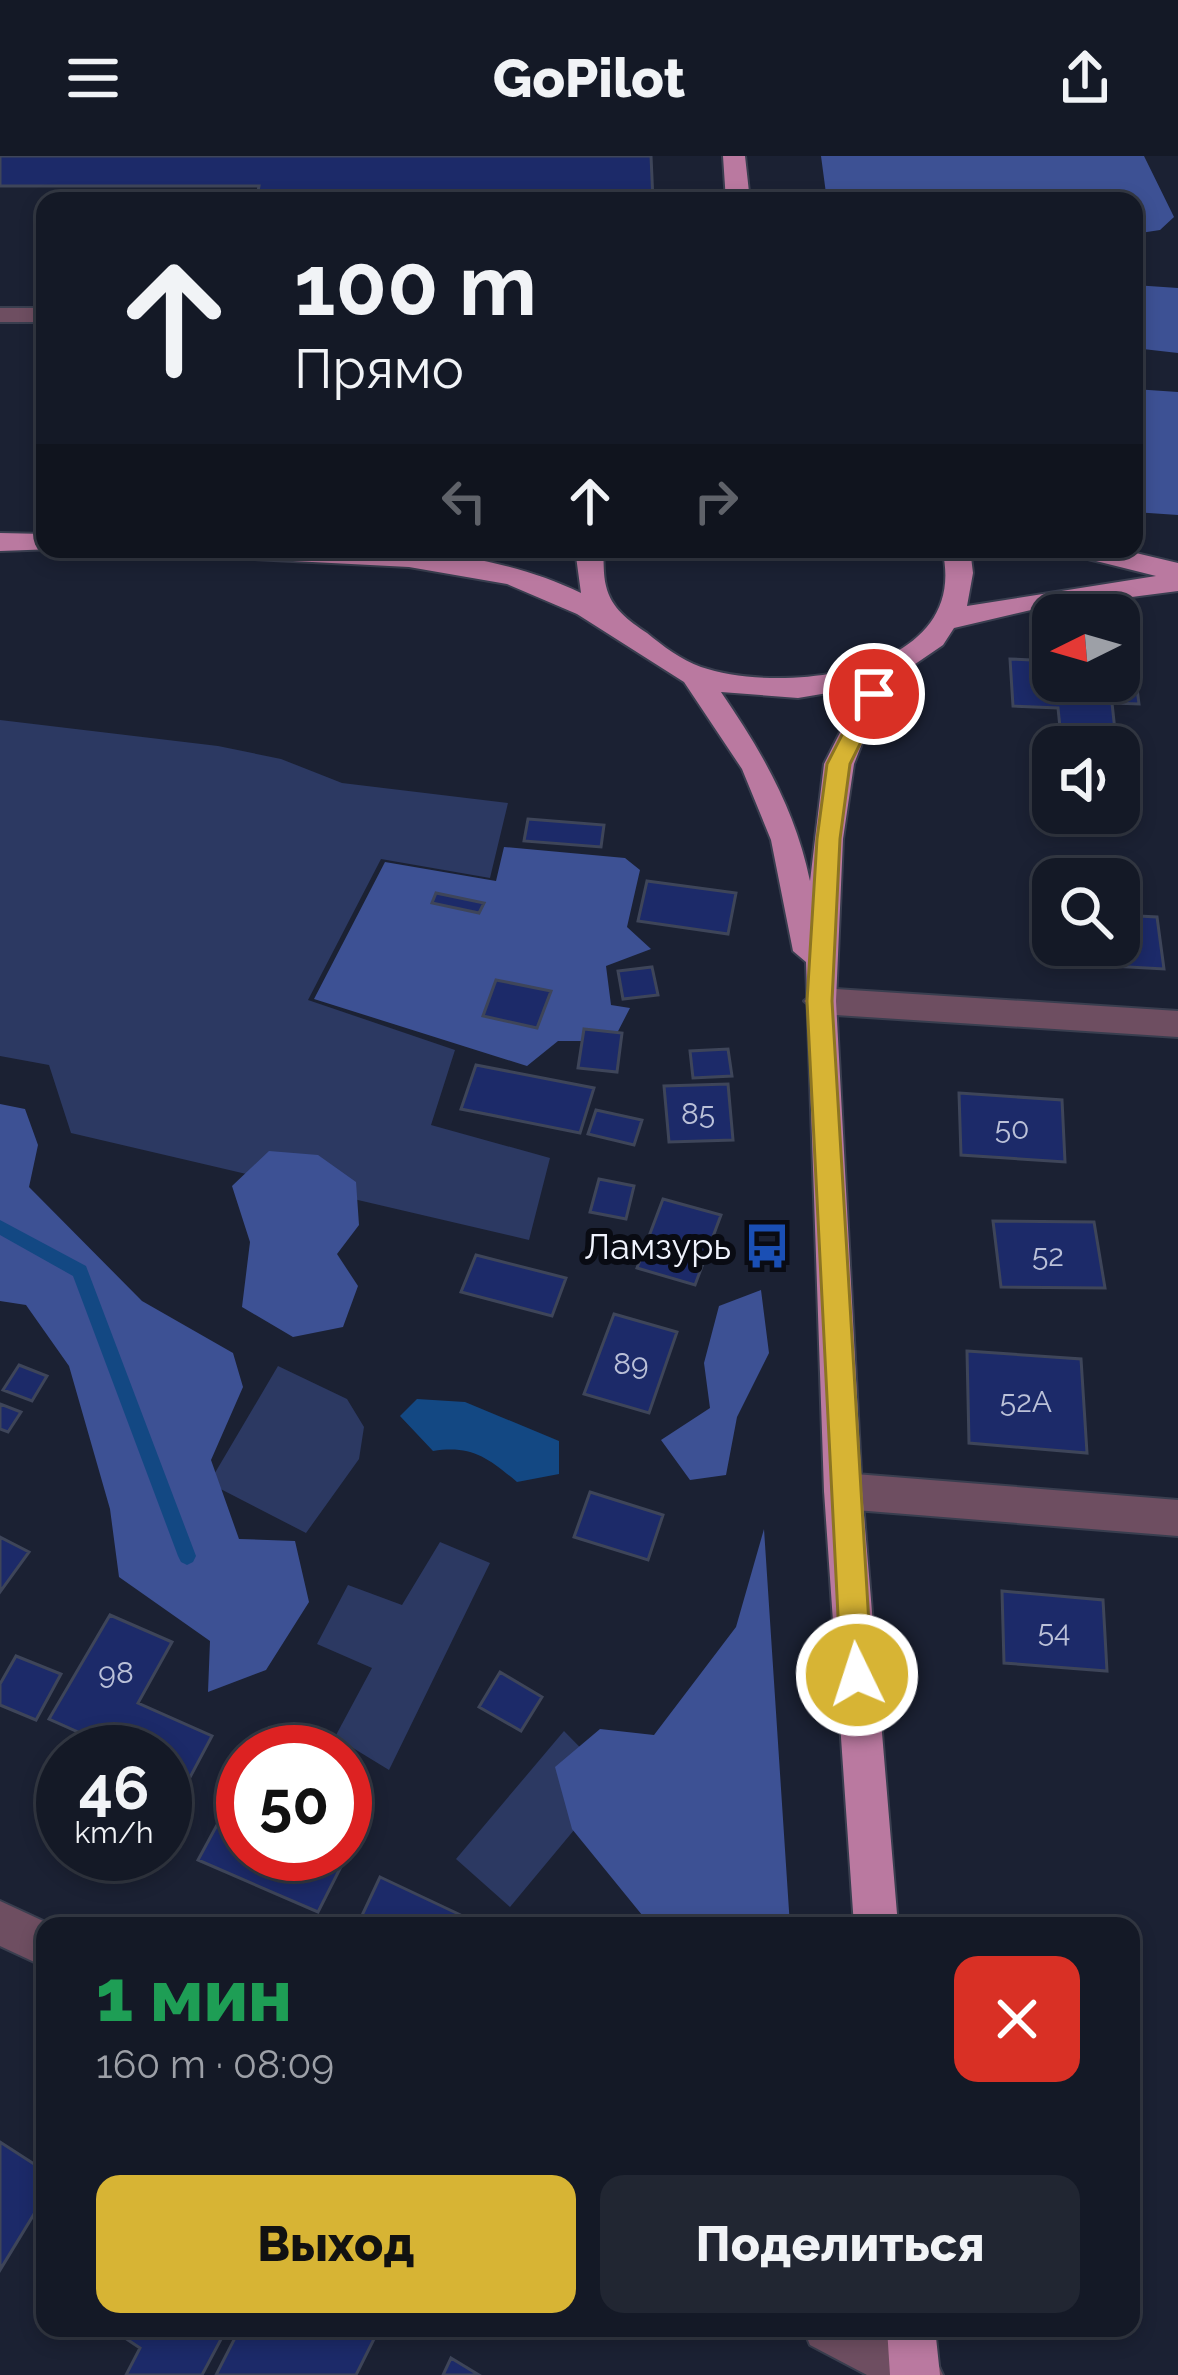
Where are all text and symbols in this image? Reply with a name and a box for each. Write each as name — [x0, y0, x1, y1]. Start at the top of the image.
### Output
icon: menu — [60, 45, 126, 111]
icon: share — [1052, 45, 1118, 111]
text: GoPilot — [493, 46, 685, 110]
text: 100 m — [294, 236, 537, 335]
icon: ahead — [96, 240, 252, 396]
text: Прямо — [294, 337, 464, 401]
icon: left — [431, 468, 497, 534]
icon: ahead — [557, 468, 623, 534]
icon: right — [683, 468, 749, 534]
north arrow — [1032, 594, 1140, 702]
map controls — [1032, 594, 1140, 966]
pin — [823, 643, 925, 745]
icon: arrive — [841, 661, 907, 727]
button: sound — [1032, 726, 1140, 834]
button: search — [1032, 858, 1140, 966]
house number: 85 — [681, 1096, 715, 1131]
house number: 50 — [995, 1111, 1029, 1146]
bus stop icon: Ламзурь — [742, 1221, 792, 1271]
place label: Ламзурь — [584, 1225, 731, 1267]
house number: 52 — [1032, 1238, 1064, 1273]
house number: 89 — [613, 1346, 649, 1381]
house number: 52А — [1000, 1384, 1052, 1419]
position arrow — [794, 1612, 920, 1738]
house number: 54 — [1038, 1614, 1070, 1649]
house number: 98 — [98, 1655, 134, 1690]
speed limit sign: 50 — [216, 1725, 372, 1881]
text: 46 — [79, 1753, 149, 1823]
text: km/h — [74, 1815, 154, 1850]
text: 1 мин — [96, 1953, 292, 2038]
button: close — [954, 1956, 1080, 2082]
text: 160 m · 08:09 — [96, 2041, 334, 2087]
button: Выход — [96, 2175, 576, 2313]
button: Поделиться — [600, 2175, 1080, 2313]

